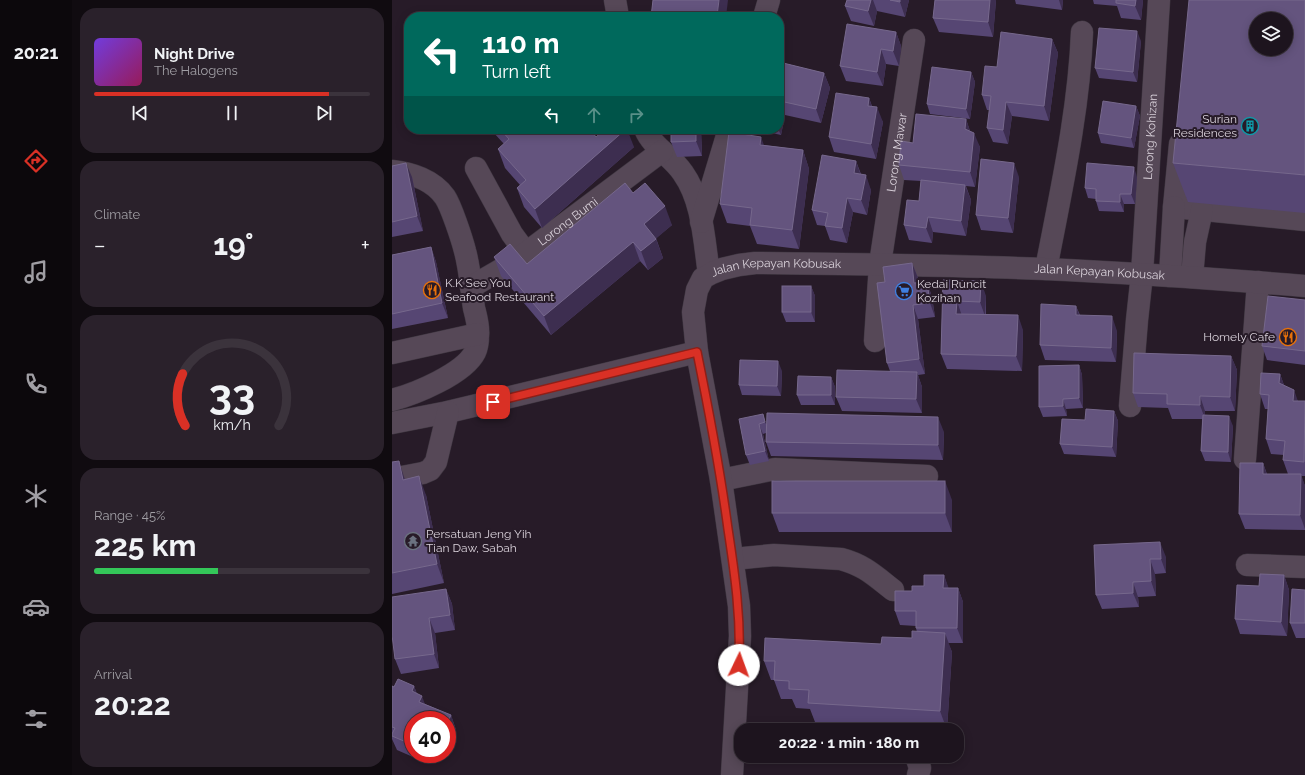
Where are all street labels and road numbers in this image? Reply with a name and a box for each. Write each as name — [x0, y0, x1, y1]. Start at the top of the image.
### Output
street label: Lorong Kohizan — [1141, 93, 1160, 180]
street label: Lorong Mawar — [884, 111, 910, 193]
street label: Lorong Bumi — [535, 195, 601, 249]
street label: Jalan Kepayan Kobusak — [709, 256, 842, 280]
street label: Jalan Kepayan Kobusak — [1034, 262, 1166, 283]

